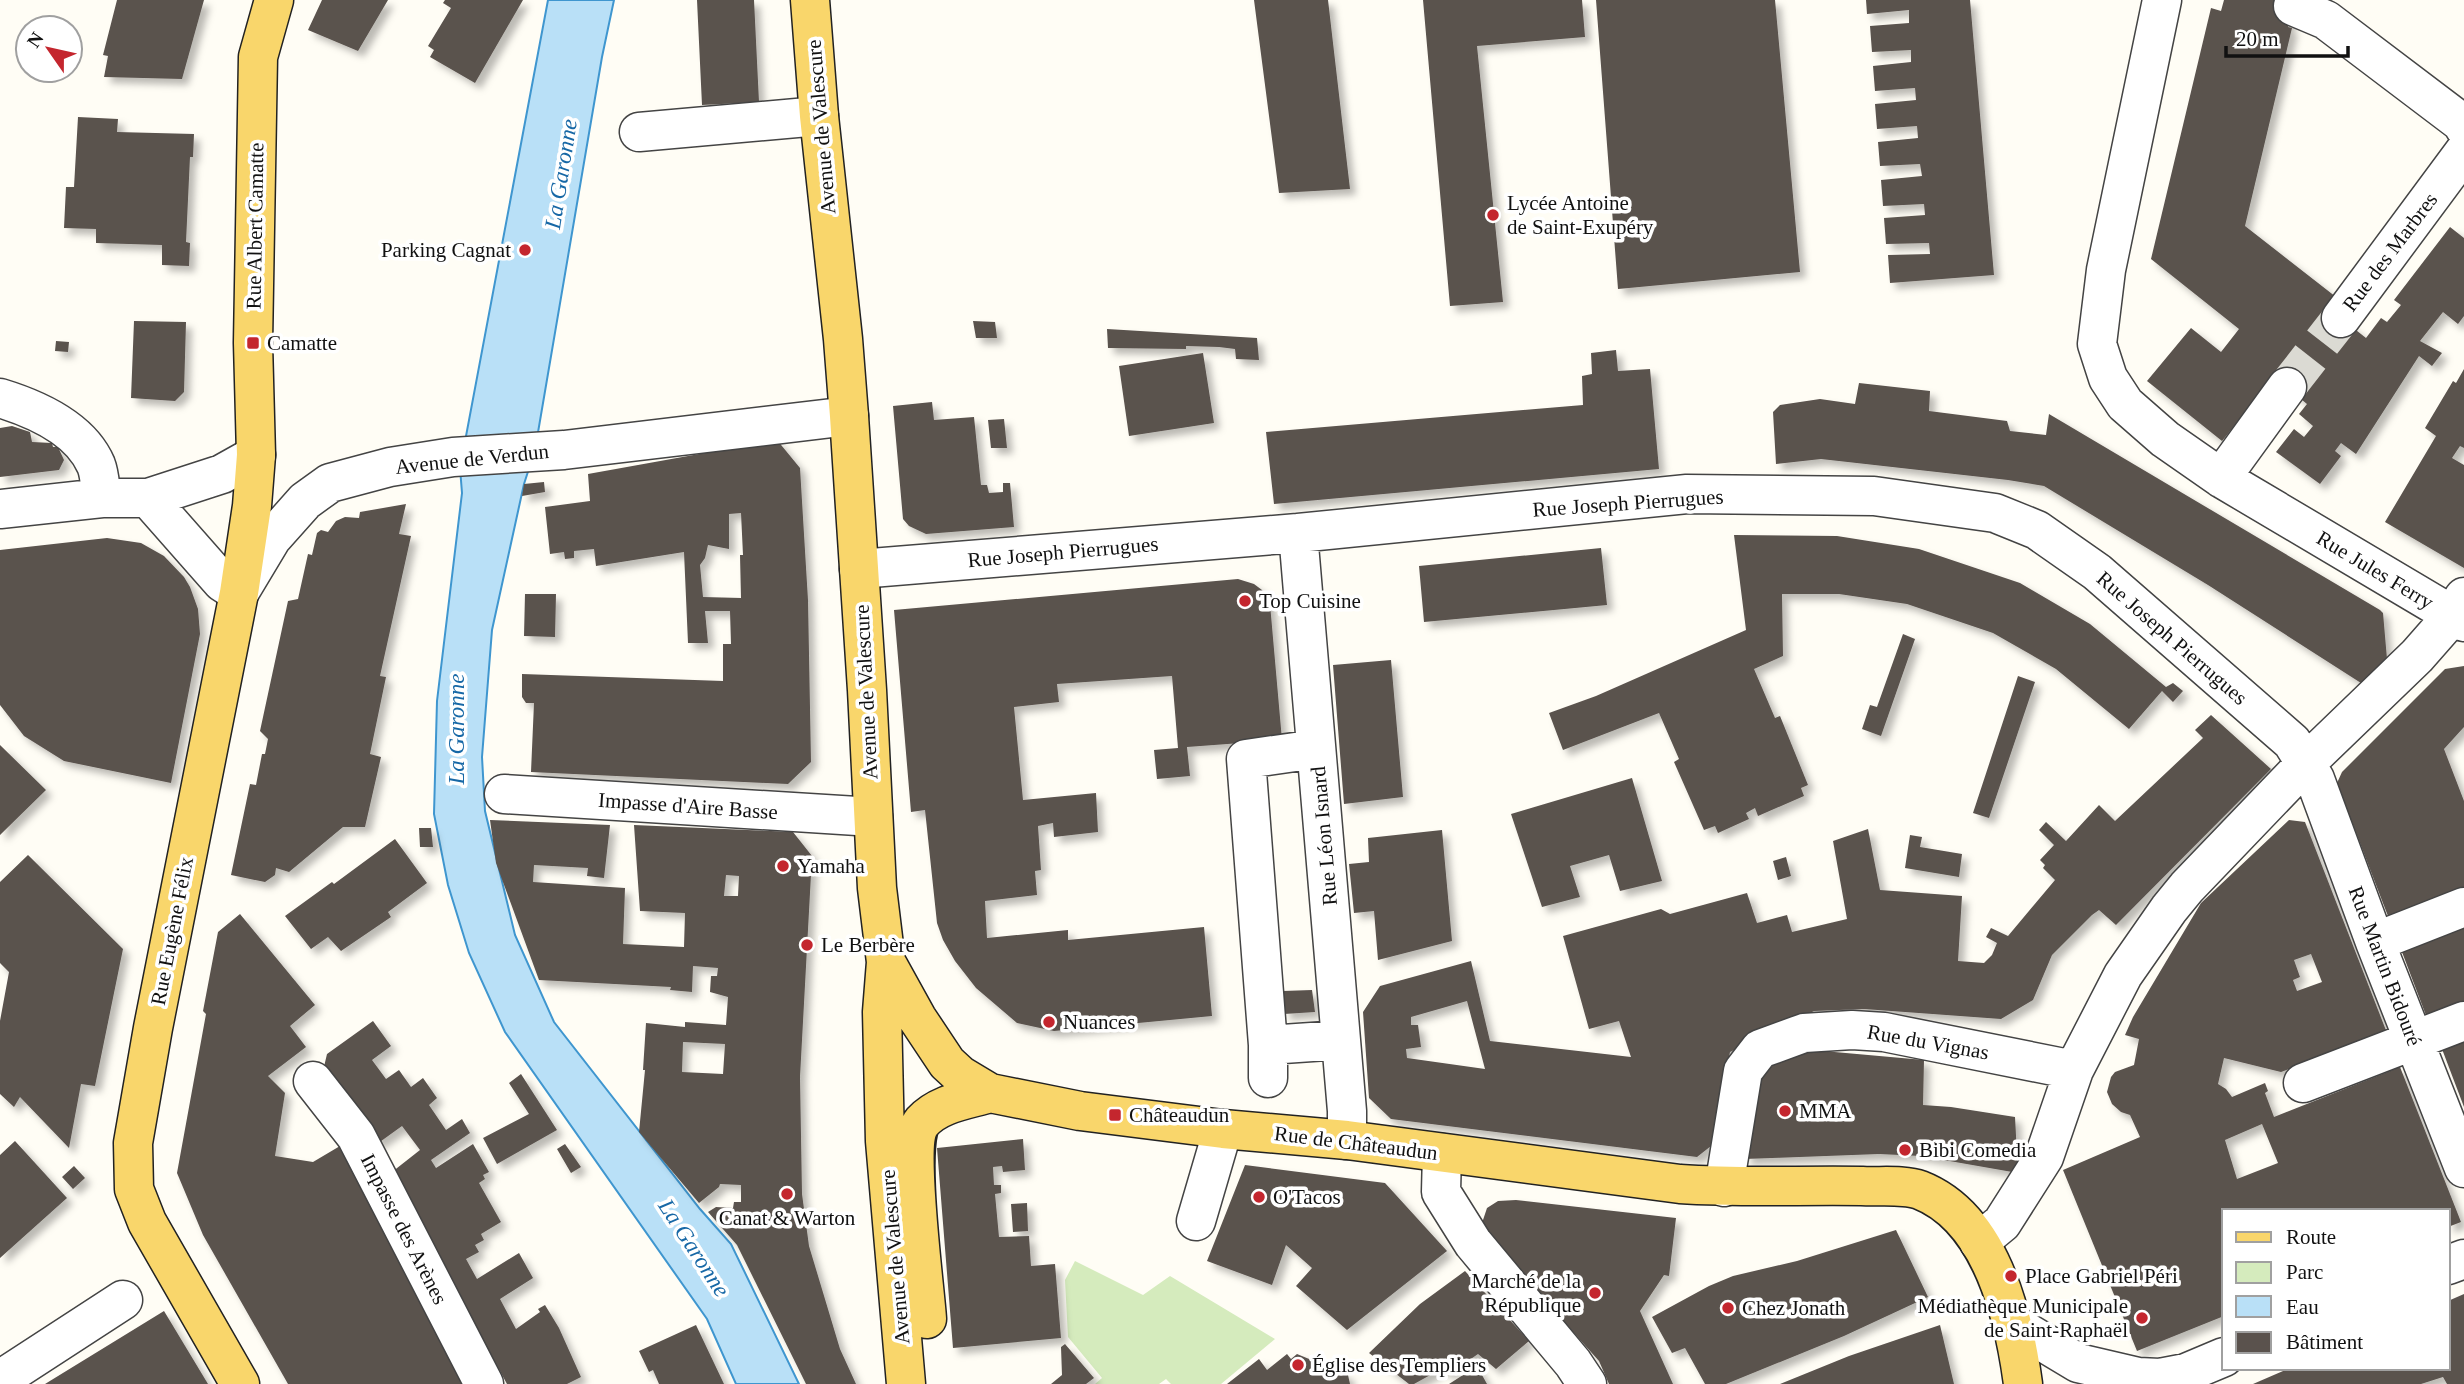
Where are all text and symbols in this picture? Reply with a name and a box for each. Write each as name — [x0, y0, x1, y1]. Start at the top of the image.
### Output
north arrow — [14, 14, 84, 84]
scale bar — [2226, 14, 2348, 58]
text: 20 m — [2236, 27, 2279, 51]
text: N — [23, 28, 48, 51]
street label: Avenue de Valescure — [801, 39, 841, 215]
water label: La Garonne — [540, 117, 582, 232]
street label: Rue Albert Camatte — [242, 142, 268, 310]
street label: Rue des Marbres — [2338, 188, 2442, 316]
place label: Lycée Antoine de Saint-Exupéry — [1507, 191, 1654, 239]
marker: Lycée Antoine de Saint-Exupéry — [1485, 207, 1501, 223]
place label: Parking Cagnat — [381, 238, 511, 262]
marker: Parking Cagnat — [517, 242, 533, 258]
place label: Camatte — [267, 331, 337, 355]
marker: Camatte — [245, 335, 261, 351]
street label: Avenue de Verdun — [394, 439, 550, 479]
street label: Rue Joseph Pierrugues — [1532, 484, 1724, 522]
street label: Rue Jules Ferry — [2312, 526, 2438, 614]
street label: Rue Joseph Pierrugues — [967, 532, 1159, 572]
street label: Rue Joseph Pierrugues — [2092, 566, 2252, 710]
place label: Top Cuisine — [1259, 589, 1361, 613]
marker: Top Cuisine — [1237, 593, 1253, 609]
street label: Avenue de Valescure — [849, 604, 883, 780]
water label: La Garonne — [444, 674, 469, 785]
street label: Rue Léon Isnard — [1306, 765, 1342, 907]
street label: Impasse d'Aire Basse — [597, 788, 779, 824]
street label: Rue Eugène Félix — [146, 854, 198, 1007]
place label: Yamaha — [797, 854, 866, 878]
marker: Yamaha — [775, 858, 791, 874]
street label: Rue Martin Bidouré — [2343, 883, 2427, 1049]
place label: Le Berbère — [821, 933, 915, 957]
marker: Le Berbère — [799, 937, 815, 953]
place label: Nuances — [1063, 1010, 1135, 1034]
marker: Nuances — [1041, 1014, 1057, 1030]
street label: Rue du Vignas — [1865, 1019, 1991, 1065]
place label: MMA — [1799, 1099, 1852, 1123]
place label: Châteaudun — [1129, 1103, 1230, 1127]
marker: MMA — [1777, 1103, 1793, 1119]
marker: Châteaudun — [1107, 1107, 1123, 1123]
street label: Rue de Châteaudun — [1273, 1121, 1440, 1165]
place label: Bibi Comedia — [1919, 1138, 2037, 1162]
marker: Bibi Comedia — [1897, 1142, 1913, 1158]
street label: Impasse des Arènes — [356, 1150, 452, 1308]
street label: Avenue de Valescure — [875, 1169, 915, 1345]
place label: O'Tacos — [1273, 1185, 1341, 1209]
marker: Canat & Warton — [779, 1186, 795, 1202]
marker: O'Tacos — [1251, 1189, 1267, 1205]
water label: La Garonne — [653, 1194, 735, 1301]
place label: Canat & Warton — [719, 1206, 856, 1230]
legend — [2222, 1209, 2450, 1370]
text: Route — [2286, 1225, 2336, 1249]
text: Parc — [2286, 1260, 2323, 1284]
place label: Place Gabriel Péri — [2025, 1264, 2178, 1288]
marker: Place Gabriel Péri — [2003, 1268, 2019, 1284]
place label: Marché de la République — [1471, 1269, 1582, 1317]
marker: Marché de la République — [1587, 1285, 1603, 1301]
place label: Médiathèque Municipale de Saint-Raphaël — [1917, 1294, 2128, 1342]
text: Eau — [2286, 1295, 2319, 1319]
place label: Chez Jonath — [1742, 1296, 1846, 1320]
marker: Chez Jonath — [1720, 1300, 1736, 1316]
marker: Médiathèque Municipale de Saint-Raphaël — [2134, 1310, 2150, 1326]
text: Bâtiment — [2286, 1330, 2363, 1354]
place label: Église des Templiers — [1312, 1353, 1486, 1377]
marker: Église des Templiers — [1290, 1357, 1306, 1373]

